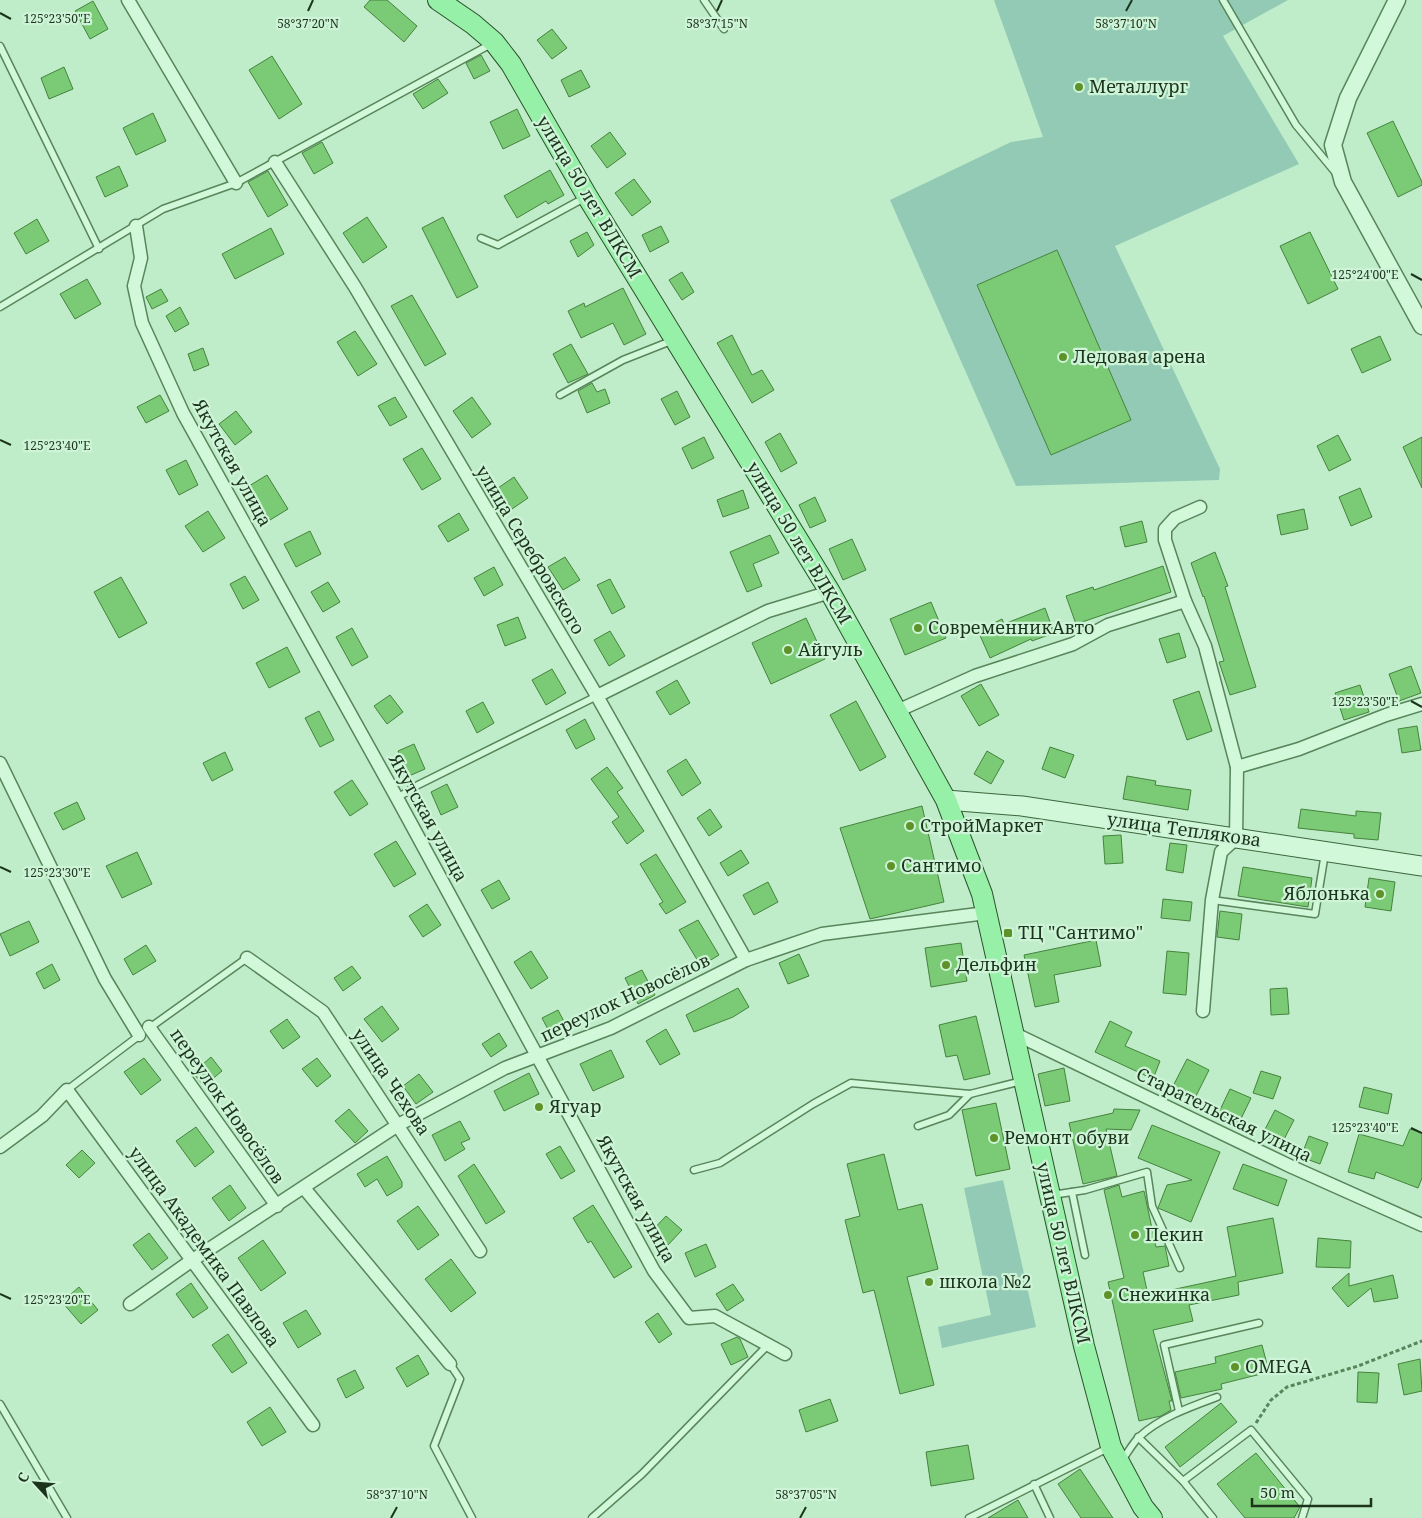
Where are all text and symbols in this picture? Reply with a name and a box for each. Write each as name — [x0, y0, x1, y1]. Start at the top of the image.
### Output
text: 125°23'50"E — [24, 10, 90, 27]
text: 58°37'20"N — [277, 15, 339, 32]
text: 58°37'15"N — [686, 15, 748, 32]
text: 58°37'10"N — [1095, 15, 1157, 32]
place label: Металлург — [1089, 74, 1188, 98]
marker: Металлург — [1073, 81, 1085, 93]
street label: улица 50 лет ВЛКСМ — [532, 111, 648, 282]
text: 125°24'00"E — [1332, 266, 1398, 283]
place label: Ледовая арена — [1073, 344, 1206, 368]
marker: Ледовая арена — [1057, 351, 1069, 363]
street label: Якутская улица — [187, 393, 278, 531]
text: 125°23'40"E — [24, 437, 90, 454]
street label: улица 50 лет ВЛКСМ — [742, 457, 858, 628]
street label: улица Серебровского — [471, 461, 591, 638]
place label: СовременникАвто — [928, 615, 1094, 639]
marker: СовременникАвто — [912, 622, 924, 634]
place label: Айгуль — [798, 637, 863, 661]
marker: Айгуль — [782, 644, 794, 656]
text: 125°23'50"E — [1332, 693, 1398, 710]
street label: Якутская улица — [383, 748, 474, 886]
street label: улица Теплякова — [1105, 806, 1263, 852]
place label: СтройМаркет — [920, 813, 1044, 837]
marker: СтройМаркет — [904, 820, 916, 832]
place label: Сантимо — [901, 853, 981, 877]
marker: Сантимо — [885, 860, 897, 872]
text: 125°23'30"E — [24, 864, 90, 881]
place label: Яблонька — [1283, 881, 1370, 905]
marker: Яблонька — [1374, 888, 1386, 900]
place label: ТЦ "Сантимо" — [1018, 920, 1143, 944]
marker: ТЦ "Сантимо" — [1002, 927, 1014, 939]
street label: переулок Новосёлов — [536, 947, 713, 1047]
place label: Дельфин — [956, 952, 1037, 976]
marker: Дельфин — [940, 959, 952, 971]
street label: переулок Новосёлов — [165, 1023, 291, 1188]
street label: улица Чехова — [347, 1023, 437, 1140]
street label: Старательская улица — [1133, 1061, 1316, 1167]
place label: Ягуар — [548, 1094, 601, 1118]
marker: Ягуар — [533, 1101, 545, 1113]
text: 125°23'40"E — [1332, 1119, 1398, 1136]
place label: Ремонт обуви — [1004, 1125, 1129, 1149]
street label: Якутская улица — [591, 1129, 682, 1267]
marker: Ремонт обуви — [988, 1132, 1000, 1144]
street label: улица Академика Павлова — [124, 1141, 286, 1352]
street label: улица 50 лет ВЛКСМ — [1031, 1160, 1097, 1346]
place label: Пекин — [1145, 1222, 1204, 1246]
marker: Пекин — [1129, 1229, 1141, 1241]
place label: школа №2 — [939, 1269, 1032, 1293]
marker: школа №2 — [923, 1276, 935, 1288]
place label: Снежинка — [1118, 1282, 1210, 1306]
marker: Снежинка — [1102, 1289, 1114, 1301]
text: 125°23'20"E — [24, 1291, 90, 1308]
place label: OMEGA — [1245, 1354, 1312, 1378]
marker: OMEGA — [1229, 1361, 1241, 1373]
north arrow — [10, 1458, 60, 1508]
text: С — [12, 1469, 33, 1485]
scale bar — [1252, 1476, 1371, 1508]
text: 50 m — [1260, 1482, 1295, 1502]
text: 58°37'10"N — [366, 1486, 428, 1503]
text: 58°37'05"N — [775, 1486, 837, 1503]

